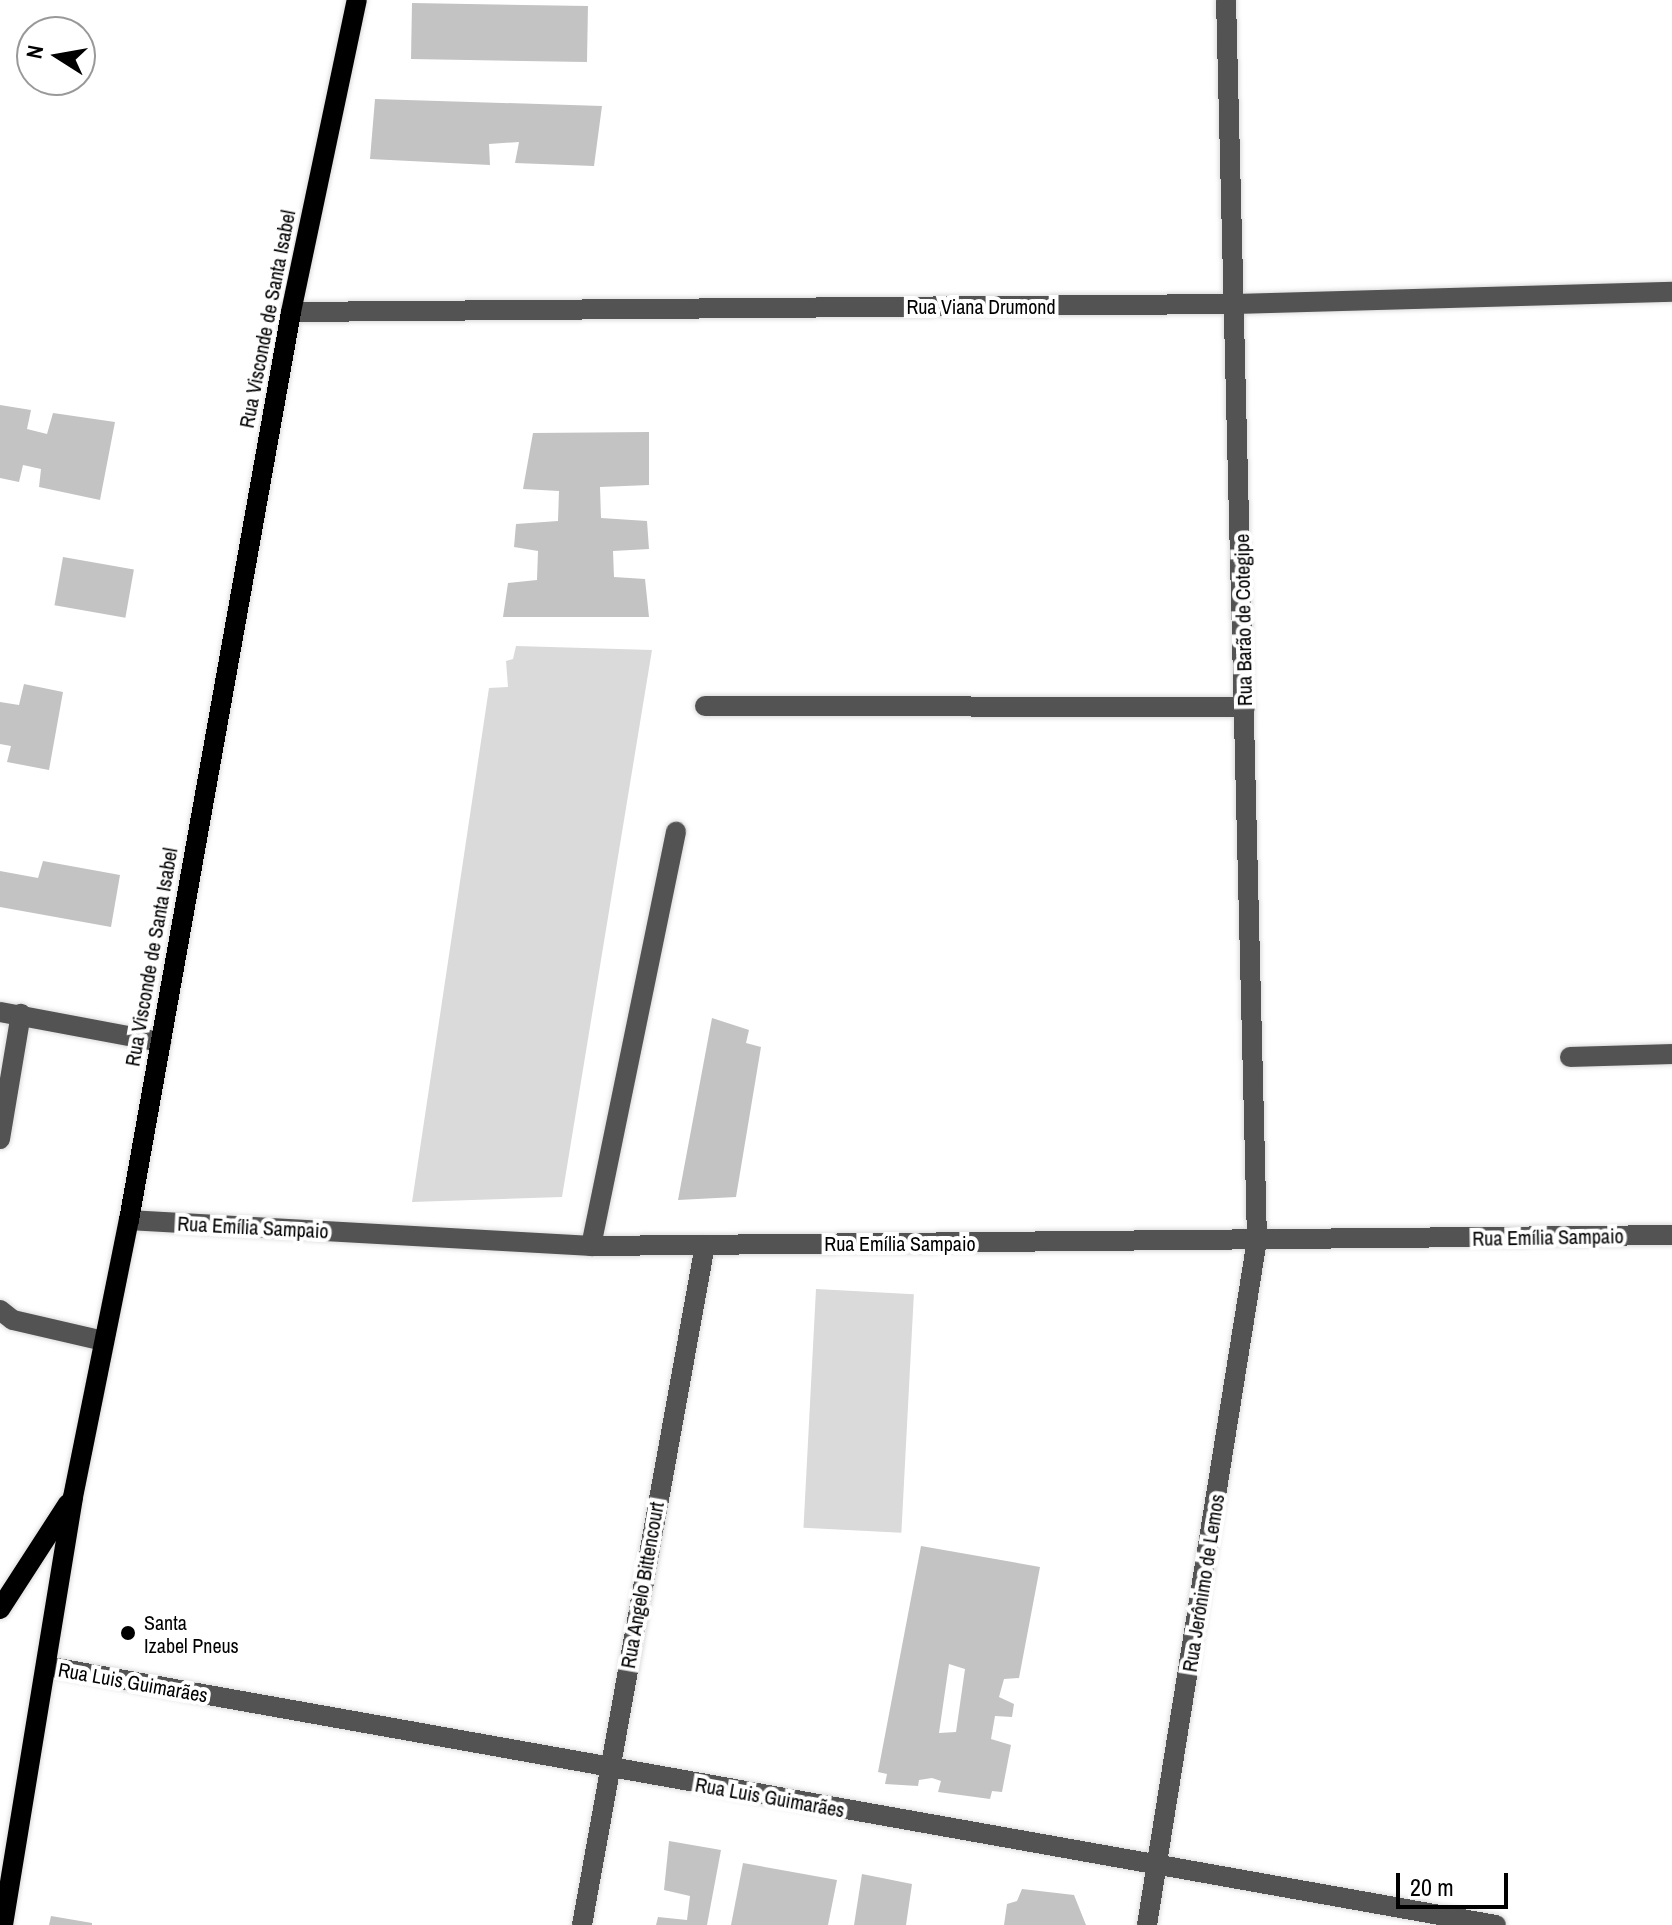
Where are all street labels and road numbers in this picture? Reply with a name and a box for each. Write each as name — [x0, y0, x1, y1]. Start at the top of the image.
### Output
street label: Rua Visconde de Santa Isabel — [234, 208, 300, 430]
street label: Rua Viana Drumond — [906, 294, 1056, 318]
street label: Rua Barão de Cotegipe — [1229, 534, 1257, 706]
street label: Rua Visconde de Santa Isabel — [120, 846, 182, 1068]
street label: Rua Emília Sampaio — [177, 1211, 329, 1243]
street label: Rua Emília Sampaio — [1472, 1224, 1624, 1250]
street label: Rua Emília Sampaio — [824, 1231, 976, 1255]
street label: Rua Jerônimo de Lemos — [1177, 1492, 1229, 1674]
street label: Rua Angelo Bittencourt — [615, 1499, 669, 1671]
street label: Rua Luis Guimarães — [56, 1657, 210, 1707]
street label: Rua Luis Guimarães — [693, 1772, 847, 1822]

